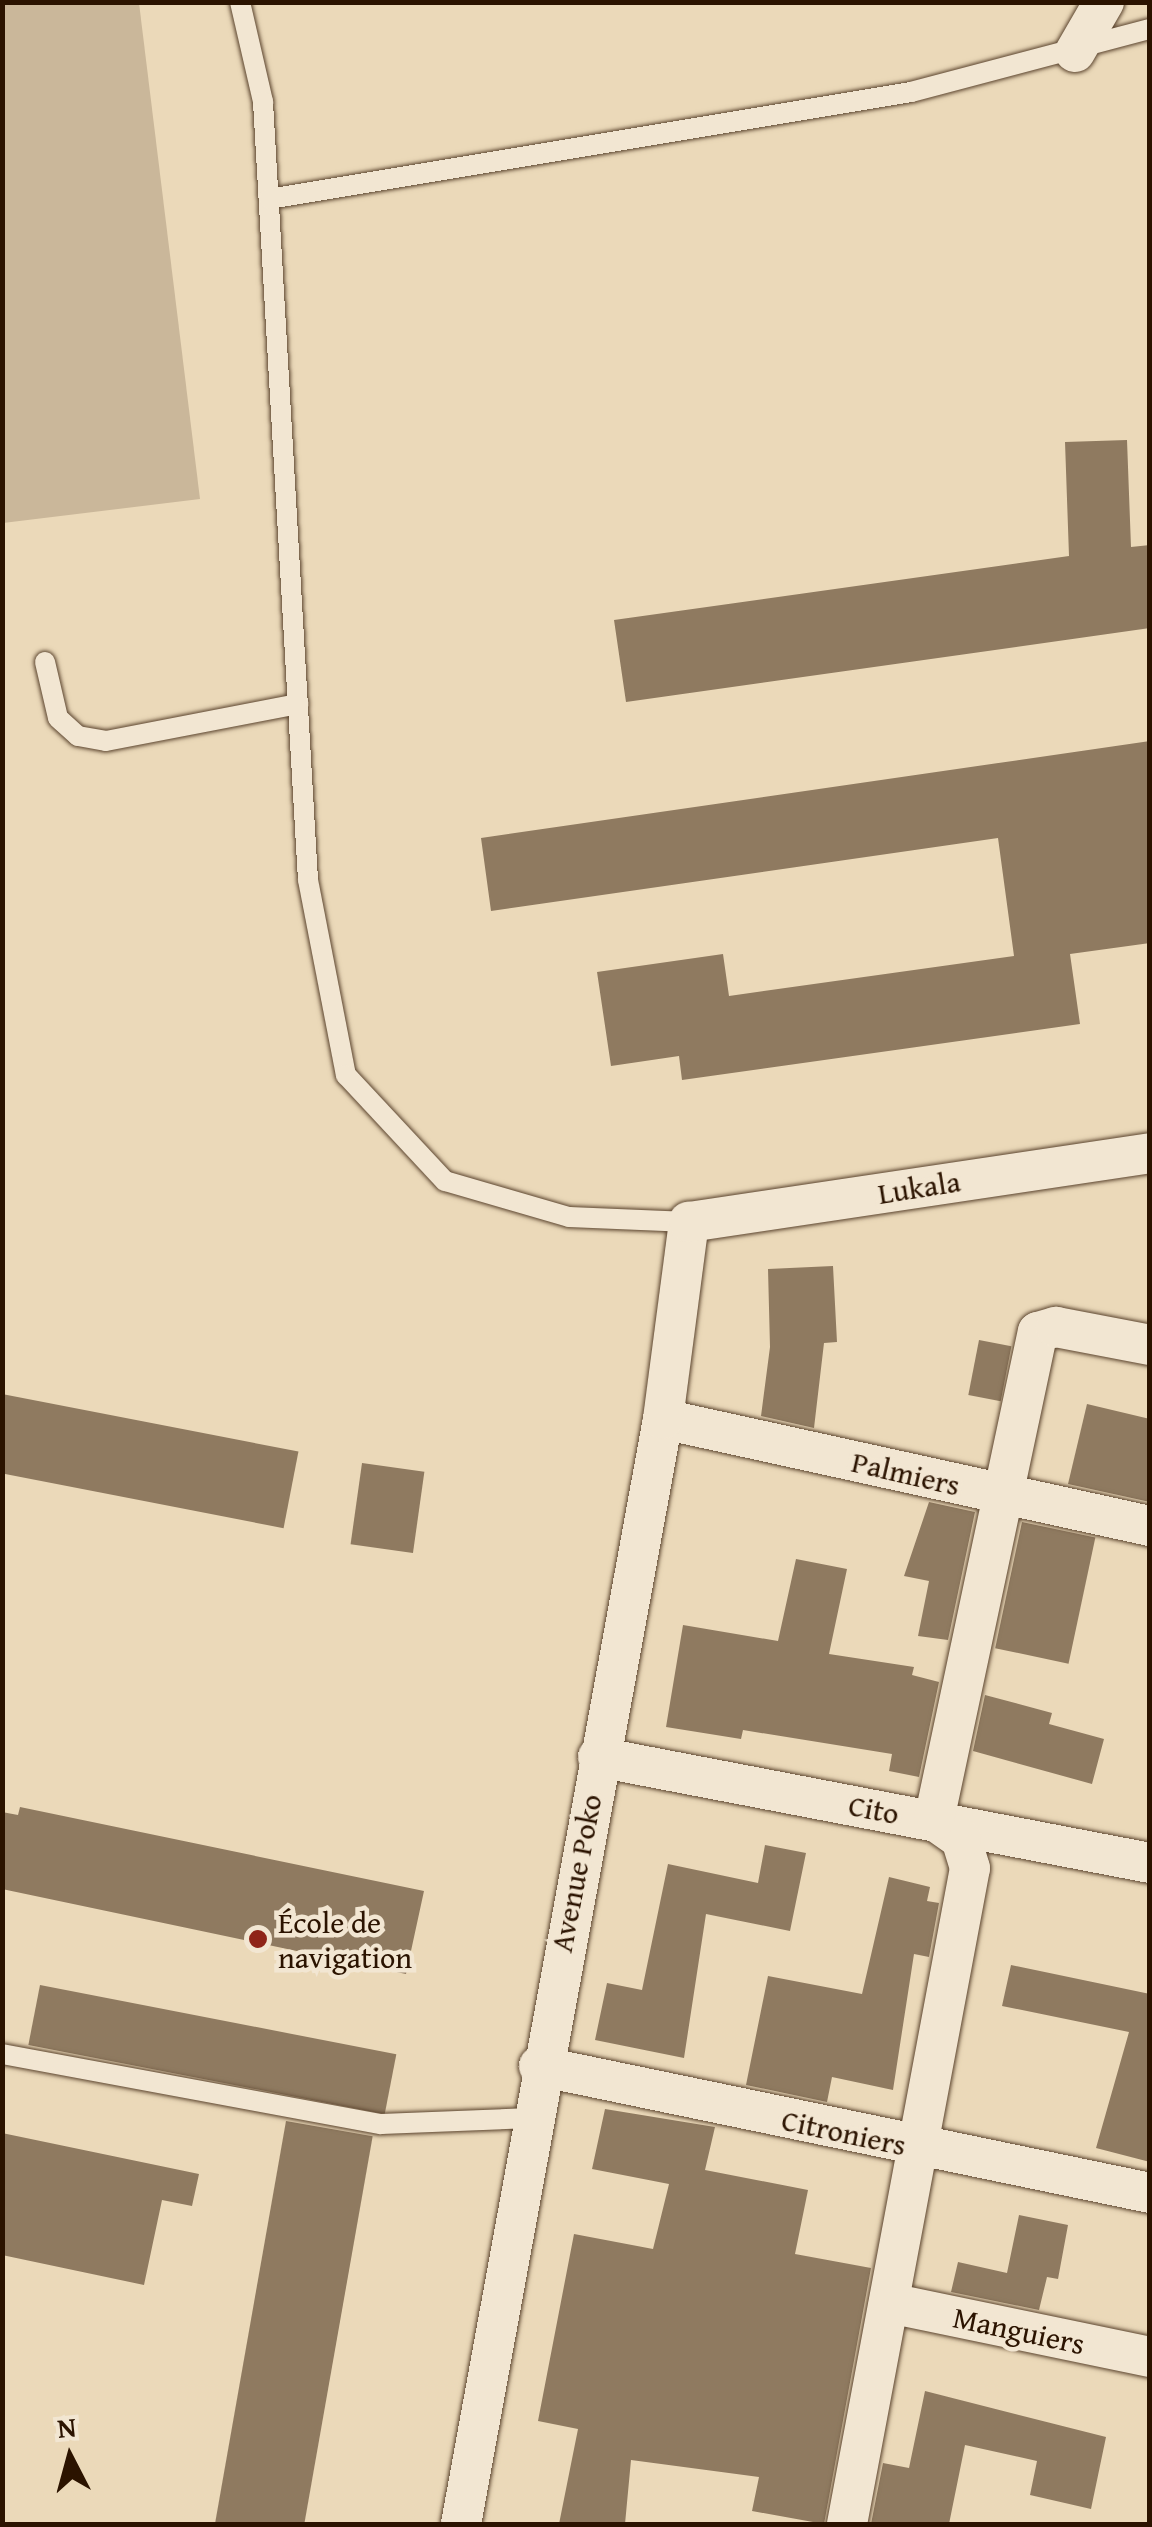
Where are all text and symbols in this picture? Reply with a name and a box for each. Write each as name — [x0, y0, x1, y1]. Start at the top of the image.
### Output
street label: Lukala — [875, 1163, 963, 1211]
street label: Palmiers — [848, 1443, 964, 1503]
street label: Cito — [846, 1787, 902, 1831]
street label: Avenue Poko — [543, 1791, 609, 1955]
place label: École de navigation — [278, 1904, 412, 1974]
marker: École de navigation — [247, 1928, 269, 1950]
street label: Citroniers — [779, 2101, 909, 2163]
street label: Manguiers — [950, 2299, 1088, 2361]
text: N — [55, 2405, 78, 2448]
north arrow — [20, 2407, 120, 2507]

